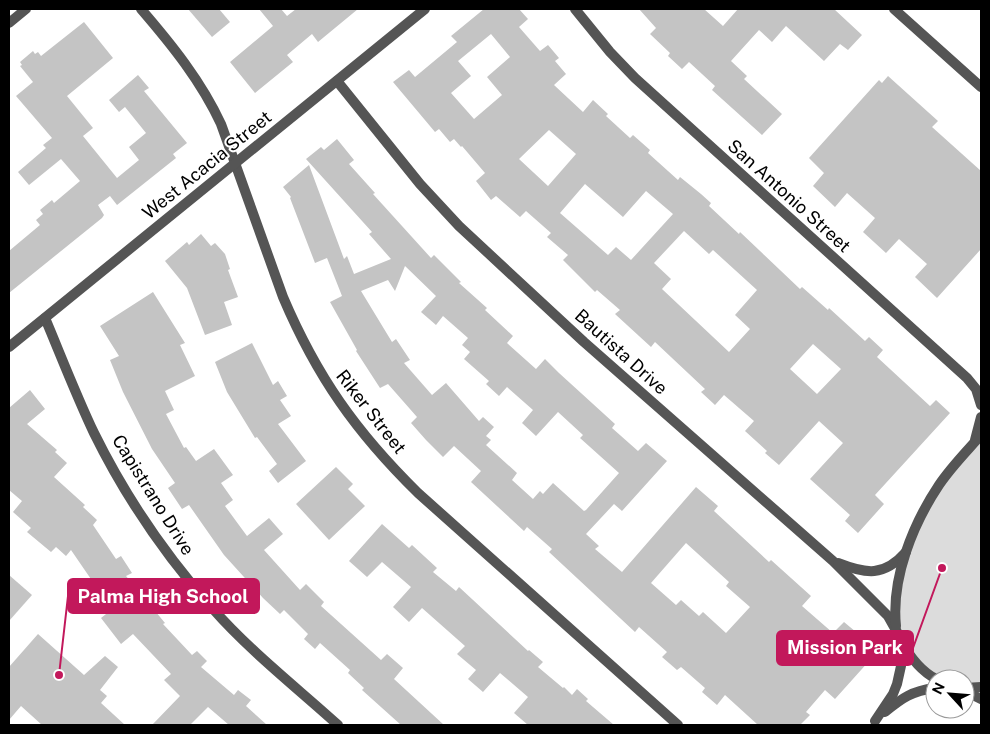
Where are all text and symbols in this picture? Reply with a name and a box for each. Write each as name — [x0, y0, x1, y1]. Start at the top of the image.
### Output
street label: West Acacia Street — [138, 106, 275, 223]
street label: San Antonio Street — [723, 135, 855, 256]
street label: Bautista Drive — [571, 305, 672, 399]
street label: Riker Street — [332, 366, 411, 458]
street label: Capistrano Drive — [108, 431, 199, 559]
callout: Palma High School — [68, 579, 259, 613]
text: Palma High School — [78, 585, 248, 607]
callout: Mission Park — [777, 631, 913, 665]
text: Mission Park — [787, 636, 903, 658]
north arrow — [925, 669, 975, 719]
text: N — [929, 680, 948, 697]

